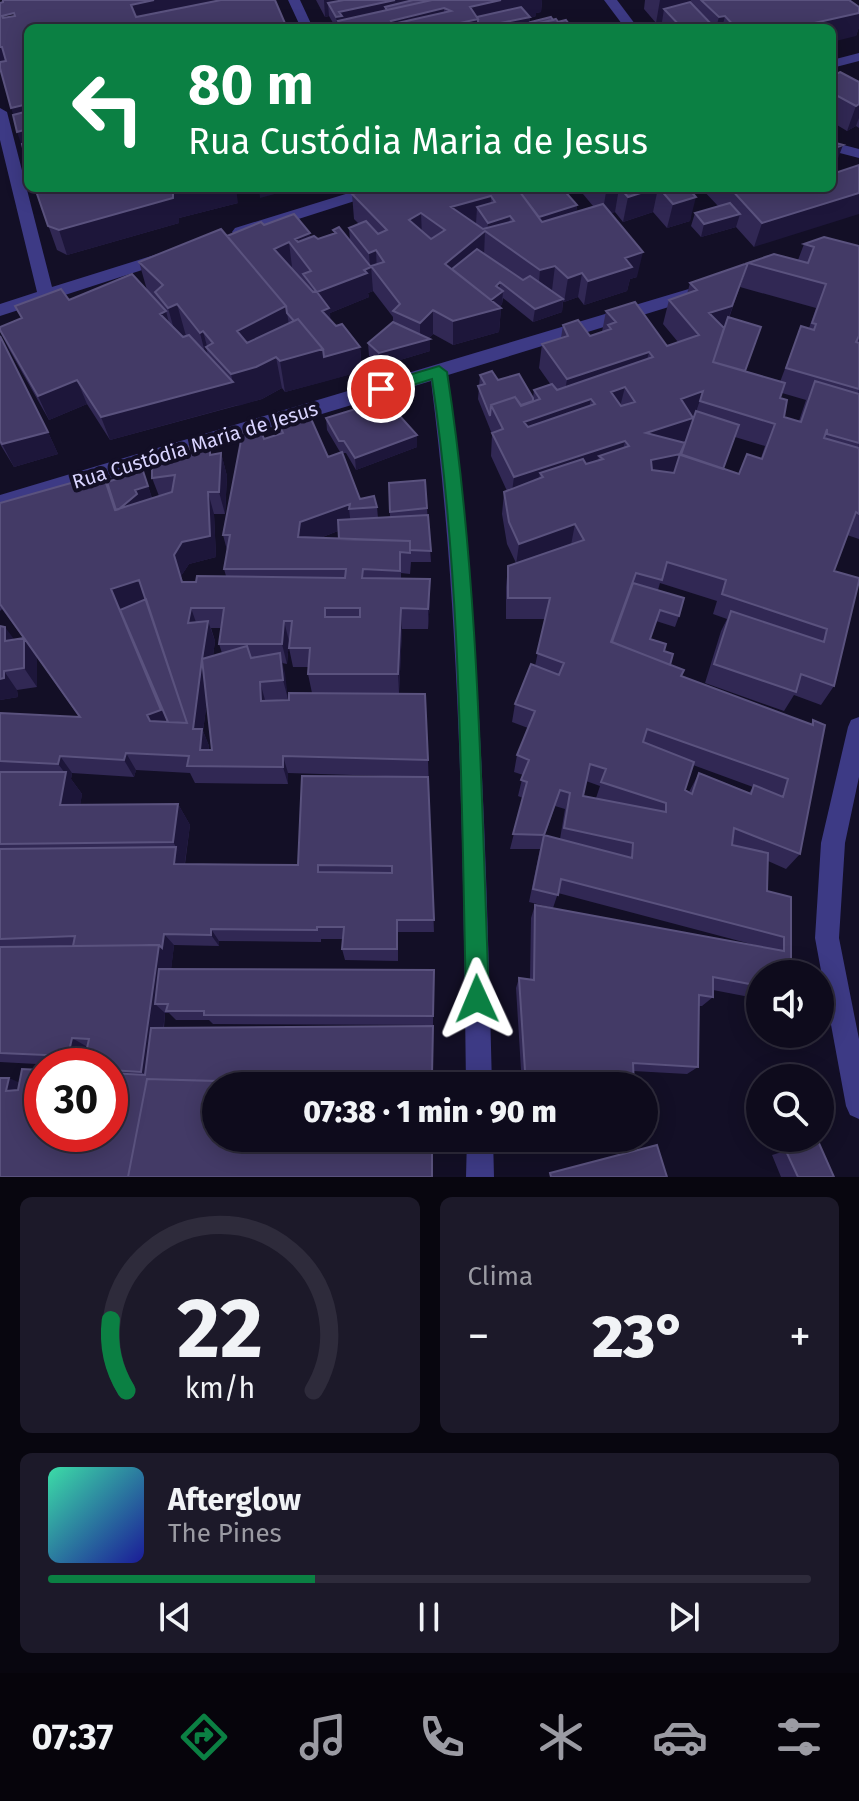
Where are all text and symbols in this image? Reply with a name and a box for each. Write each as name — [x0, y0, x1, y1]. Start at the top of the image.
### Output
text: 80 m — [188, 52, 314, 119]
icon: left — [56, 56, 160, 160]
text: Rua Custódia Maria de Jesus — [188, 120, 648, 164]
pin — [347, 355, 415, 423]
icon: arrive — [359, 367, 403, 411]
street label: Rua Custódia Maria de Jesus — [69, 396, 321, 494]
position arrow — [435, 957, 519, 1041]
map controls — [746, 960, 834, 1152]
button: sound — [746, 960, 834, 1048]
speed limit sign: 30 — [24, 1048, 128, 1152]
button: search — [746, 1064, 834, 1152]
text: 07:38 · 1 min · 90 m — [303, 1094, 557, 1130]
text: Clima — [468, 1261, 533, 1292]
text: 22 — [177, 1279, 263, 1379]
text: 23° — [592, 1301, 686, 1373]
text: − — [468, 1310, 490, 1363]
text: + — [789, 1310, 811, 1363]
text: km/h — [184, 1371, 255, 1406]
text: Afterglow — [168, 1482, 301, 1518]
text: The Pines — [168, 1518, 282, 1549]
icon: previous — [153, 1595, 197, 1639]
icon: pause — [407, 1595, 451, 1639]
icon: next — [662, 1595, 706, 1639]
icon: directions — [176, 1709, 232, 1765]
icon: music — [295, 1709, 351, 1765]
icon: phone — [414, 1709, 470, 1765]
icon: climate — [533, 1709, 589, 1765]
icon: car — [652, 1709, 708, 1765]
icon: filters — [771, 1709, 827, 1765]
text: 07:37 — [32, 1715, 113, 1759]

